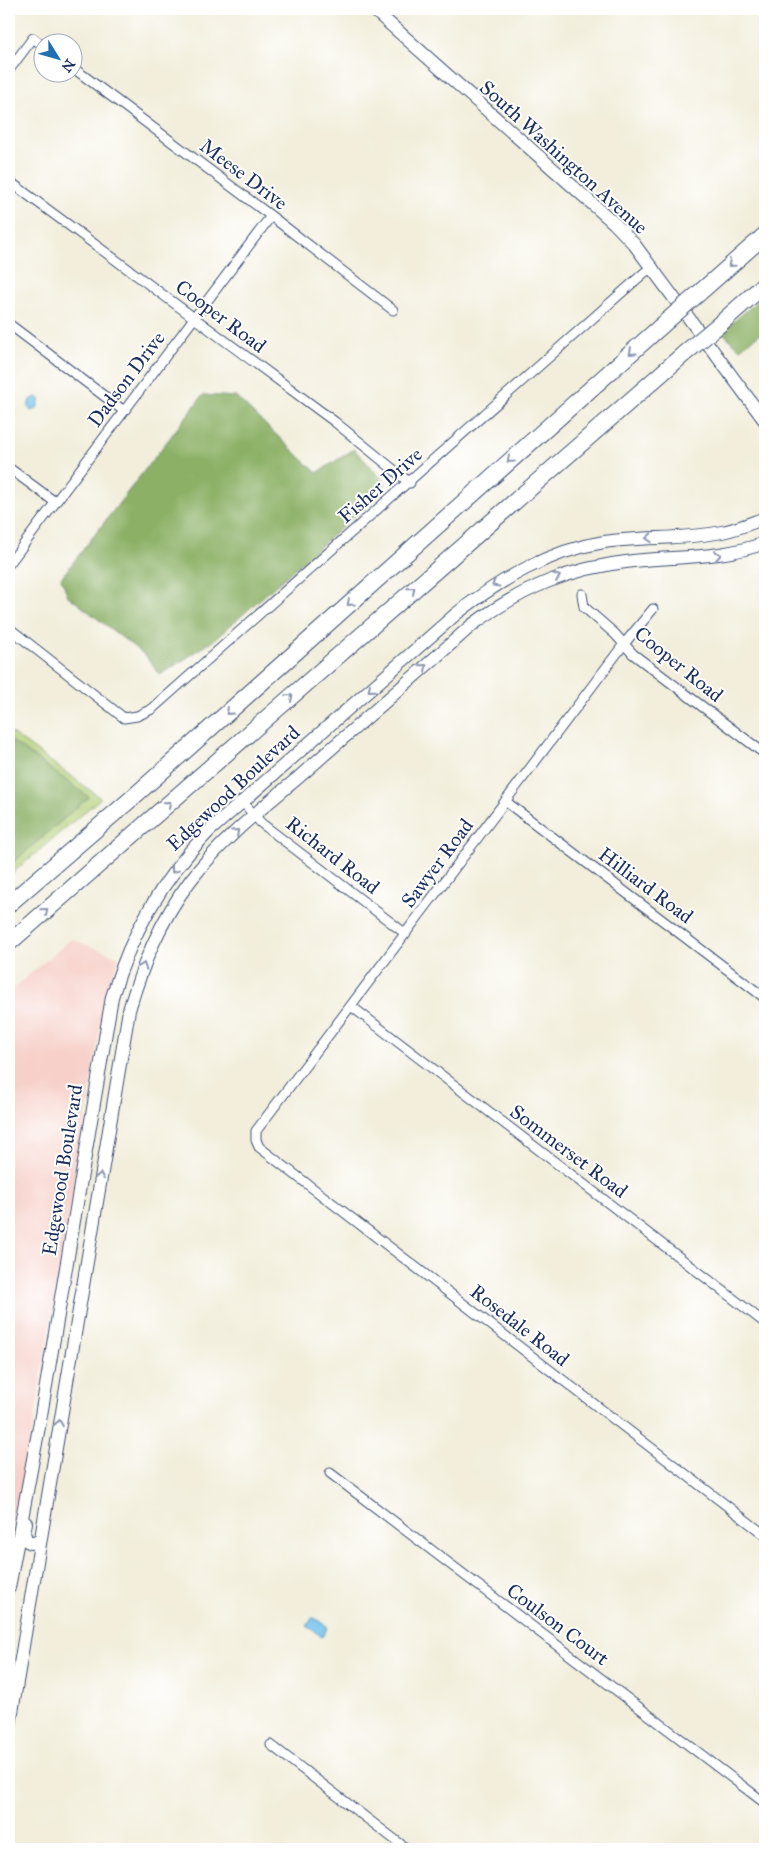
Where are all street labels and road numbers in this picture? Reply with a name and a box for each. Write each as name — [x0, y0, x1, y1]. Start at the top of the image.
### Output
street label: South Washington Avenue — [474, 75, 653, 240]
street label: Meese Drive — [196, 133, 292, 215]
street label: Cooper Road — [171, 274, 271, 358]
street label: Dadson Drive — [82, 327, 170, 431]
street label: Fisher Drive — [333, 442, 427, 528]
street label: Cooper Road — [630, 621, 728, 707]
street label: Edgewood Boulevard — [162, 720, 305, 856]
street label: Richard Road — [282, 811, 384, 899]
street label: Sawyer Road — [396, 814, 478, 912]
street label: Hilliard Road — [594, 842, 698, 928]
street label: Edgewood Boulevard — [37, 1083, 88, 1257]
street label: Sommerset Road — [506, 1099, 632, 1203]
street label: Rosedale Road — [466, 1279, 574, 1371]
street label: Coulson Court — [502, 1578, 614, 1670]

